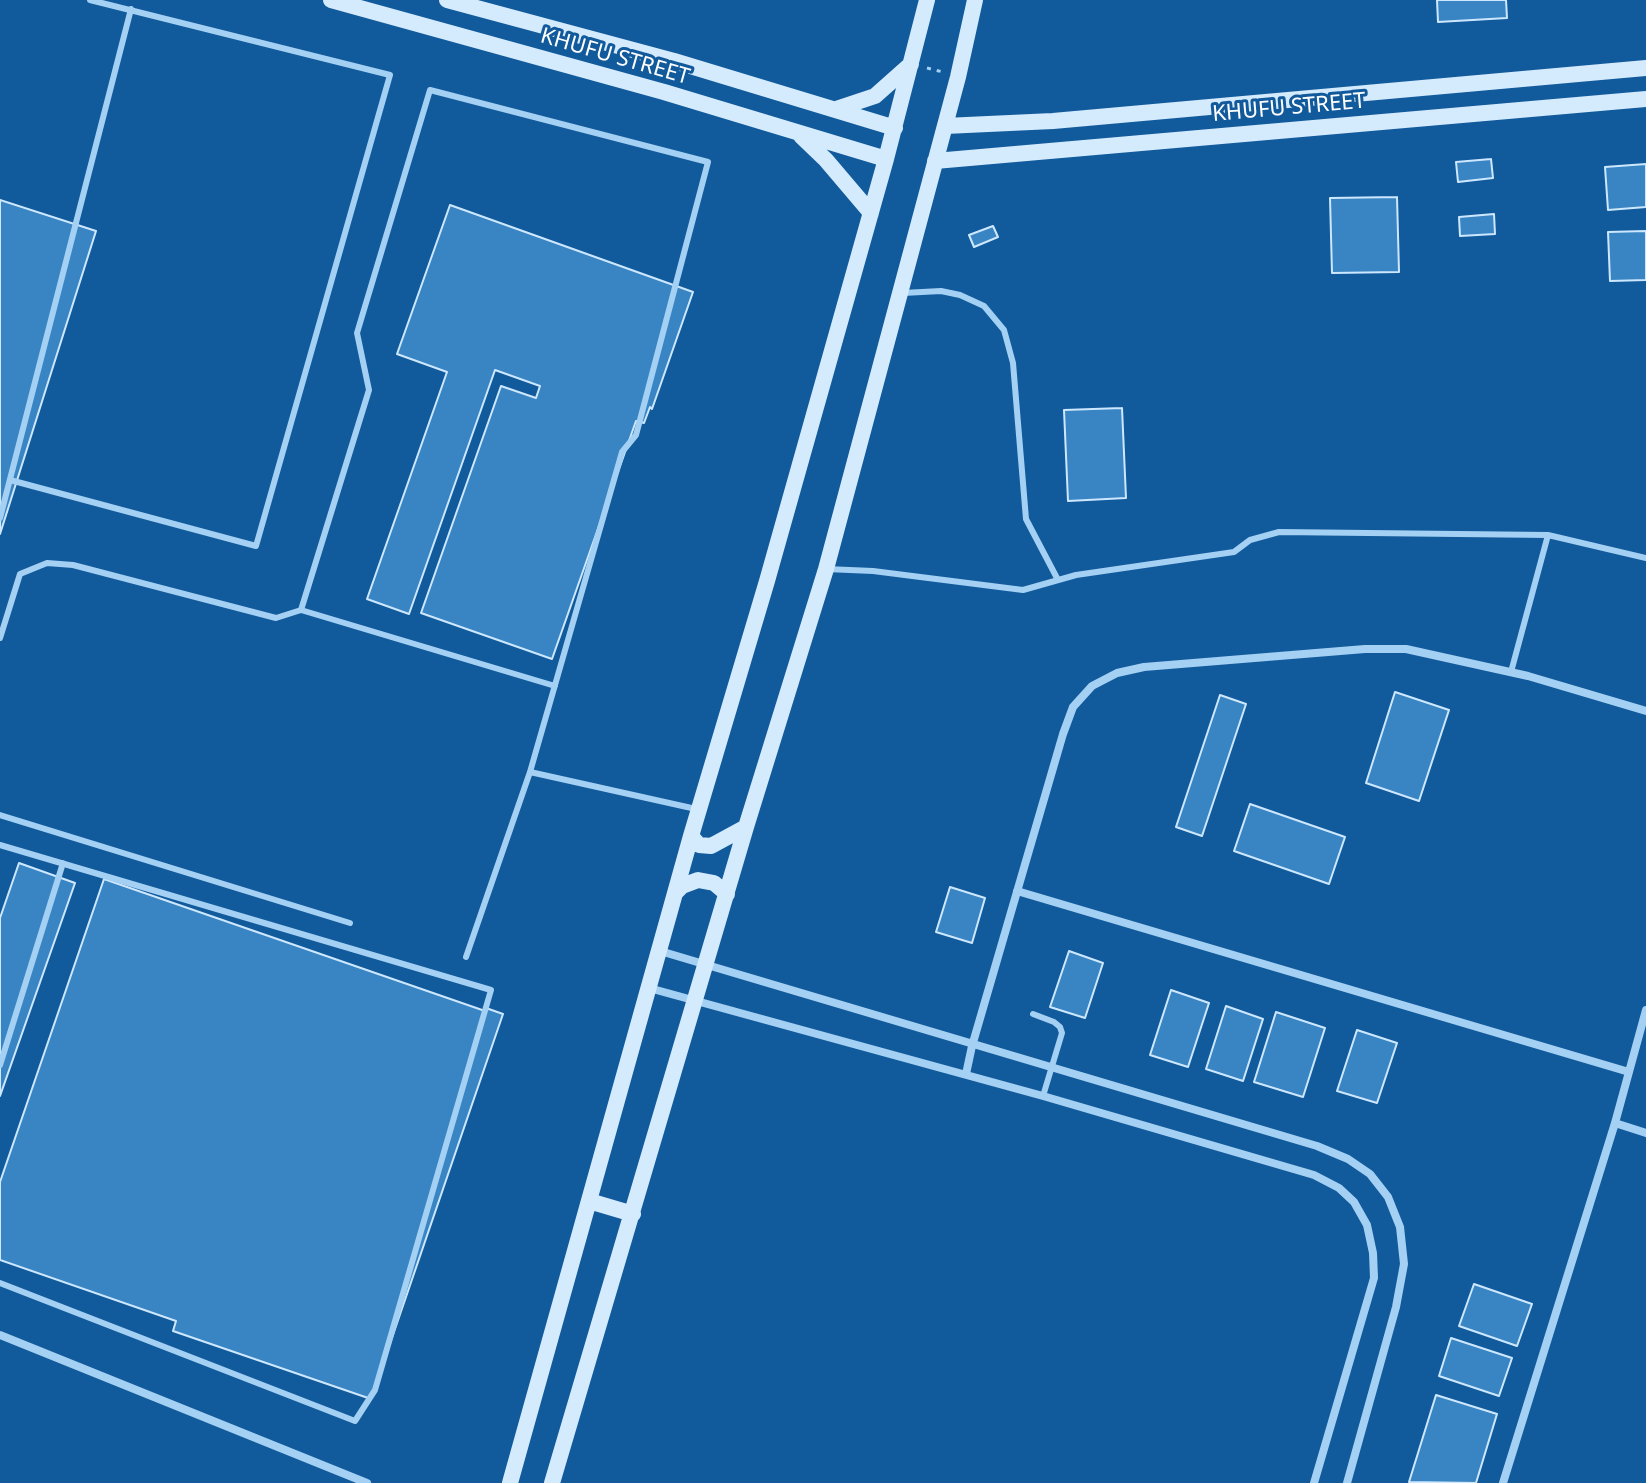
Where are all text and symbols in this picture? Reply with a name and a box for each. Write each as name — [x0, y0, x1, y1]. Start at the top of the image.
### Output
street label: KHUFU STREET — [537, 23, 693, 91]
street label: KHUFU STREET — [1211, 88, 1367, 128]

